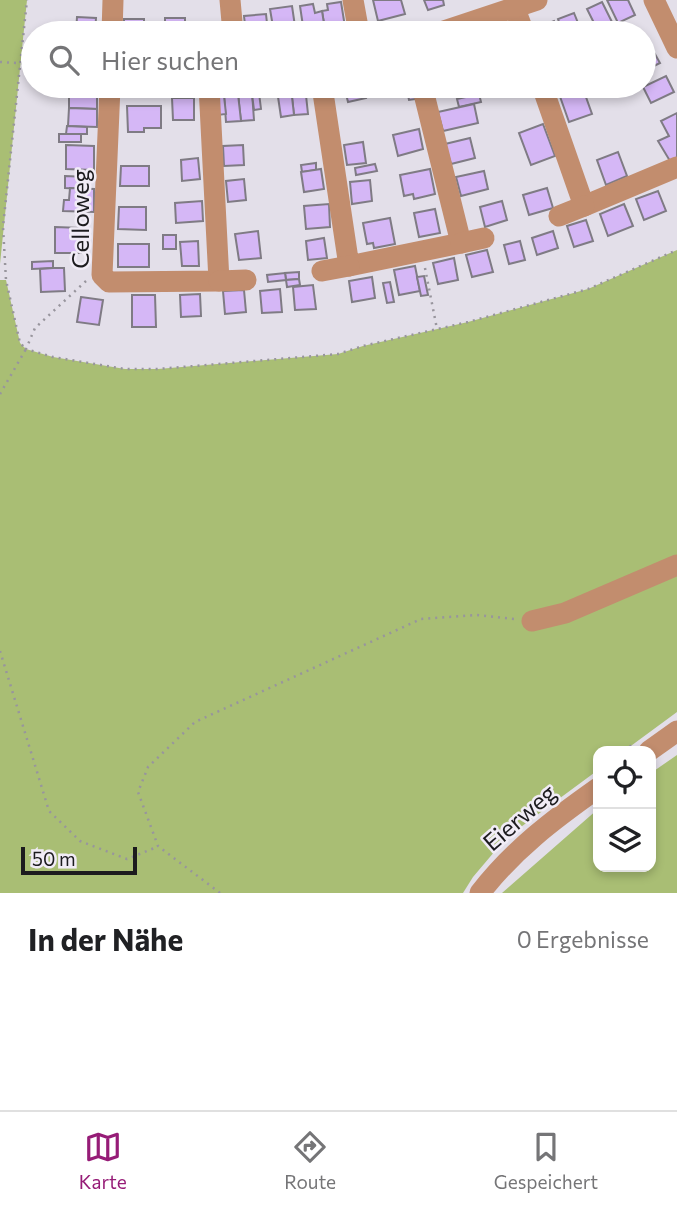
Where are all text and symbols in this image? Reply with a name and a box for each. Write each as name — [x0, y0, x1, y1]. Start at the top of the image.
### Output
search box — [21, 21, 656, 98]
icon: search — [45, 41, 83, 79]
text: Hier suchen — [101, 44, 239, 75]
street label: Celloweg — [65, 169, 94, 269]
map controls — [593, 746, 656, 872]
button: locate — [593, 746, 656, 809]
street label: Eierweg — [477, 777, 561, 856]
button: layers — [593, 809, 656, 872]
scale bar — [21, 844, 136, 876]
text: 50 m — [32, 847, 76, 870]
text: In der Nähe — [28, 920, 183, 957]
text: 0 Ergebnisse — [517, 925, 649, 953]
tab: Karte — [79, 1128, 127, 1193]
tab: Route — [284, 1128, 336, 1193]
tab: Gespeichert — [494, 1128, 598, 1193]

